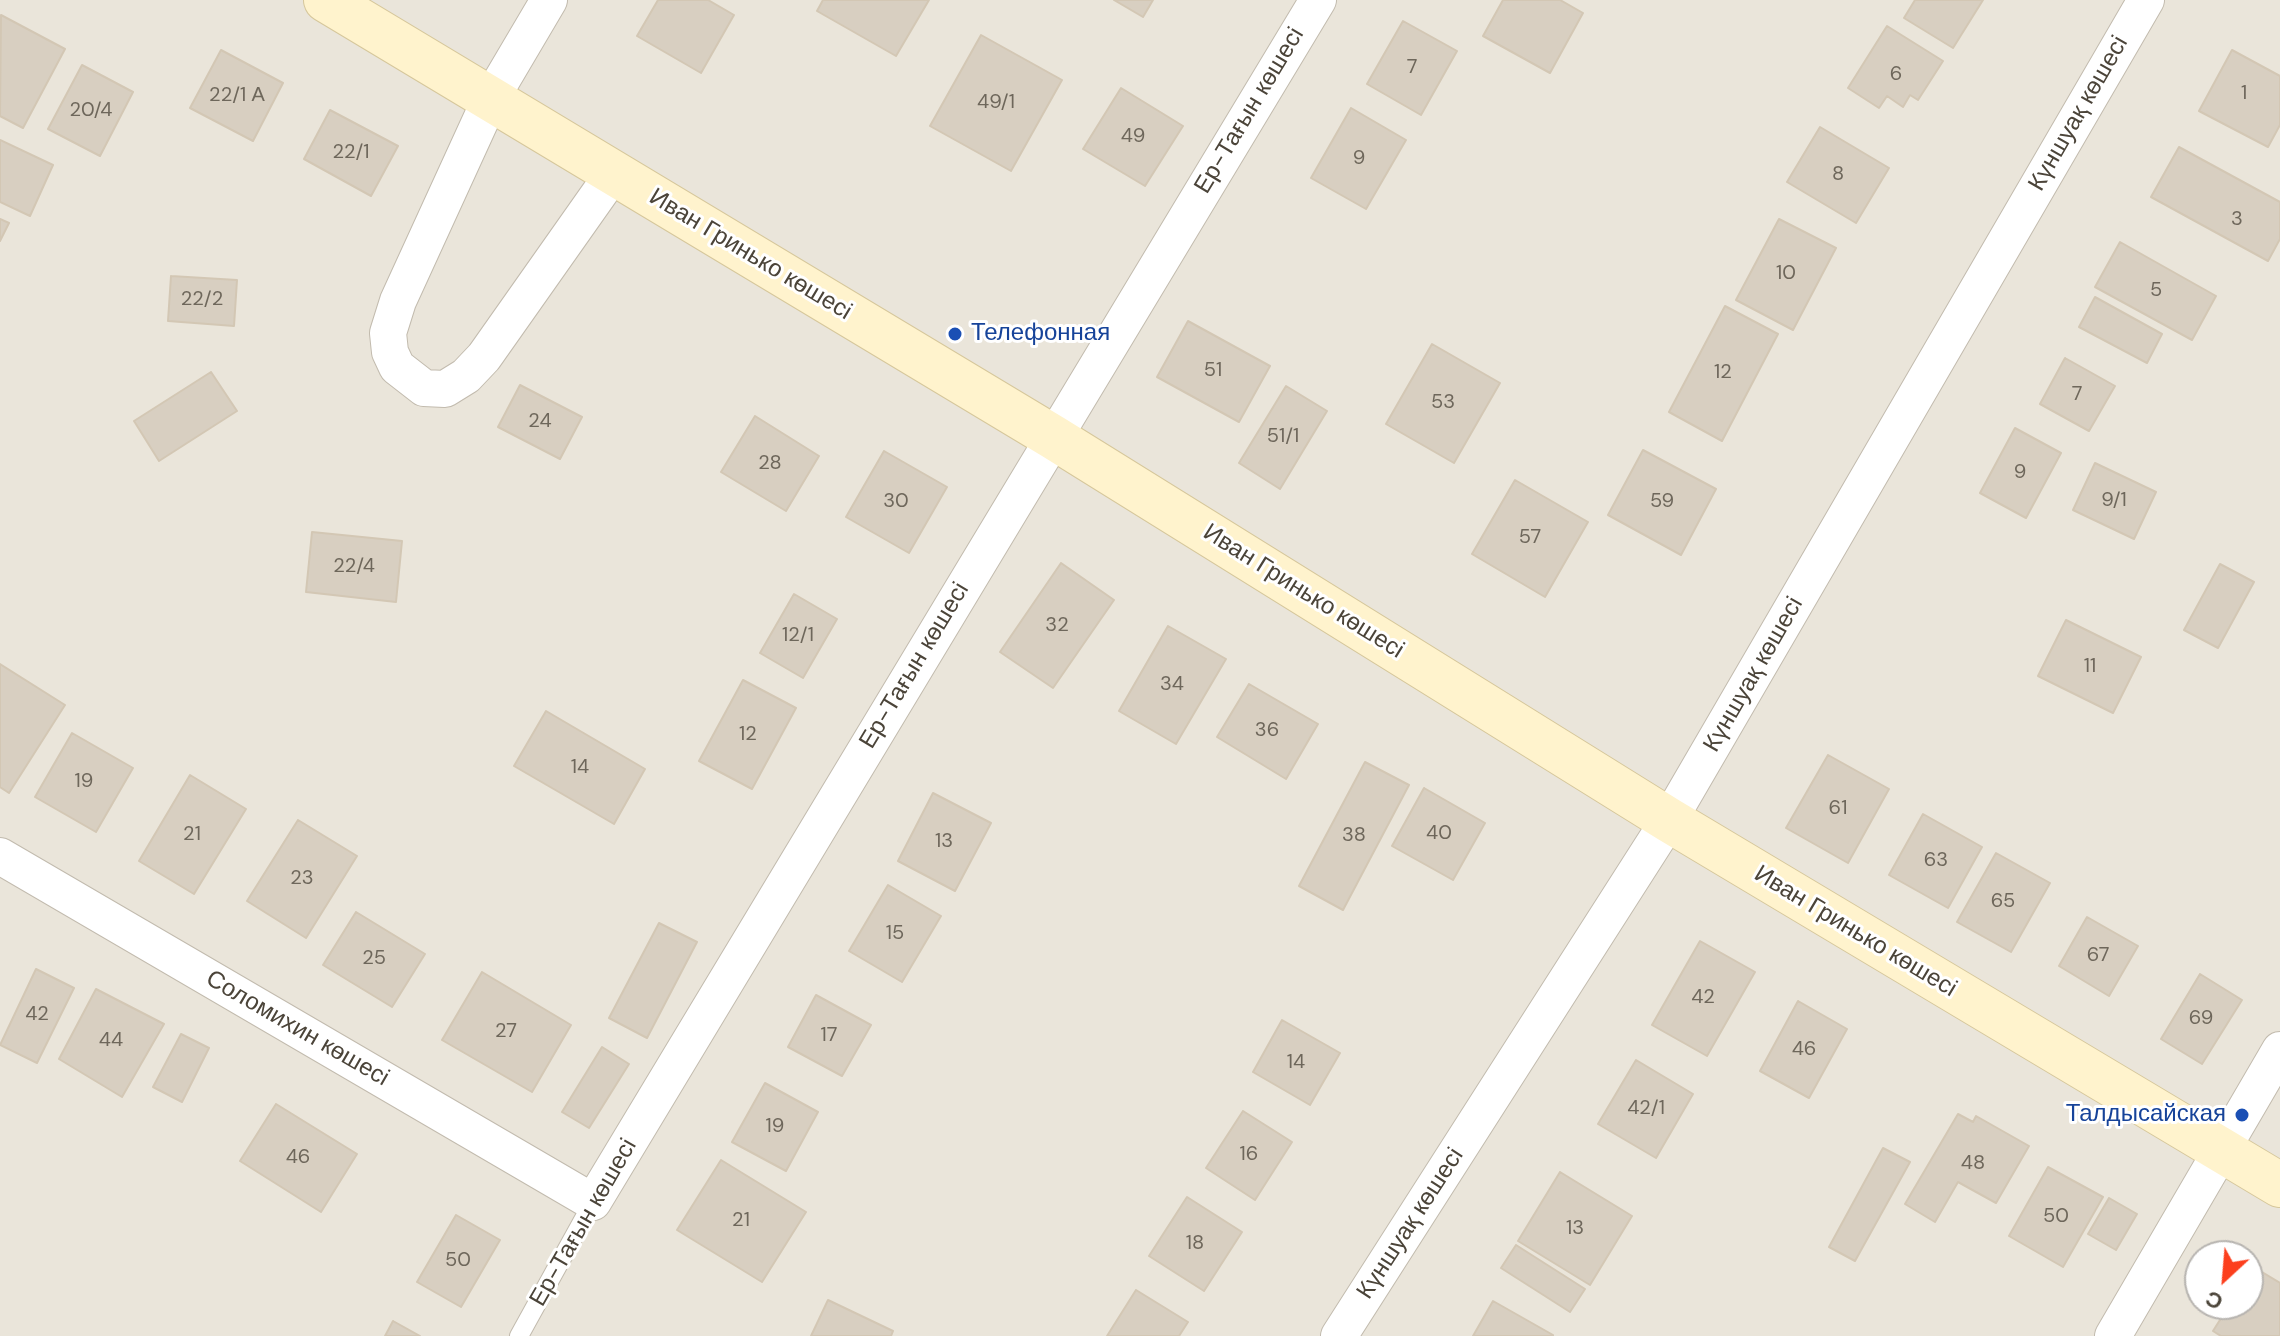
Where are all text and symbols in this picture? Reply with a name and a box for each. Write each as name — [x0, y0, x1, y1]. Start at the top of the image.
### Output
street label: Ер-Тағын көшесі — [1189, 23, 1311, 199]
street label: Күншуақ көшесі — [2023, 31, 2135, 197]
house number: 7 — [1407, 56, 1417, 80]
house number: 6 — [1890, 63, 1902, 87]
house number: 1 — [2241, 82, 2247, 106]
house number: 22/1 А — [209, 84, 265, 108]
house number: 49/1 — [977, 91, 1015, 115]
house number: 20/4 — [70, 99, 112, 123]
house number: 49 — [1121, 125, 1145, 149]
house number: 22/1 — [332, 141, 370, 165]
house number: 9 — [1353, 147, 1365, 171]
house number: 8 — [1832, 163, 1844, 187]
street label: Иван Гринько көшесі — [644, 183, 856, 327]
house number: 3 — [2231, 208, 2243, 232]
house number: 10 — [1776, 262, 1796, 286]
house number: 5 — [2150, 279, 2162, 303]
house number: 22/2 — [181, 288, 223, 312]
place label: Телефонная — [971, 320, 1110, 348]
marker: Телефонная — [946, 325, 964, 343]
house number: 51 — [1204, 359, 1222, 383]
house number: 12 — [1714, 361, 1732, 385]
house number: 7 — [2072, 383, 2082, 407]
house number: 53 — [1431, 391, 1455, 415]
house number: 24 — [528, 410, 552, 434]
house number: 51/1 — [1267, 425, 1299, 449]
house number: 28 — [758, 452, 782, 476]
house number: 9 — [2014, 461, 2026, 485]
house number: 9/1 — [2101, 489, 2127, 513]
house number: 30 — [883, 490, 909, 514]
house number: 59 — [1650, 490, 1674, 514]
street label: Иван Гринько көшесі — [1197, 519, 1409, 665]
house number: 57 — [1519, 526, 1541, 550]
house number: 22/4 — [333, 555, 375, 579]
street label: Ер-Тағын көшесі — [854, 578, 976, 754]
street label: Күншуақ көшесі — [1698, 592, 1810, 758]
house number: 32 — [1045, 614, 1069, 638]
house number: 12/1 — [782, 624, 814, 648]
house number: 11 — [2084, 655, 2096, 679]
house number: 34 — [1160, 673, 1184, 697]
house number: 36 — [1255, 719, 1279, 743]
house number: 12 — [739, 723, 757, 747]
house number: 14 — [571, 756, 589, 780]
house number: 19 — [75, 770, 93, 794]
house number: 61 — [1829, 797, 1847, 821]
house number: 40 — [1426, 822, 1452, 846]
house number: 21 — [183, 823, 201, 847]
house number: 38 — [1342, 824, 1366, 848]
house number: 13 — [935, 830, 953, 854]
house number: 63 — [1924, 849, 1948, 873]
street label: Иван Гринько көшесі — [1749, 860, 1961, 1004]
house number: 23 — [290, 867, 314, 891]
house number: 65 — [1991, 890, 2015, 914]
house number: 15 — [886, 922, 904, 946]
house number: 67 — [2087, 944, 2109, 968]
house number: 25 — [362, 947, 386, 971]
street label: Соломихин көшесі — [200, 965, 394, 1093]
house number: 42 — [1691, 986, 1715, 1010]
house number: 42 — [25, 1003, 49, 1027]
house number: 69 — [2189, 1007, 2213, 1031]
house number: 27 — [495, 1020, 517, 1044]
house number: 17 — [821, 1024, 837, 1048]
house number: 44 — [99, 1029, 123, 1053]
house number: 46 — [1792, 1038, 1816, 1062]
house number: 14 — [1287, 1051, 1305, 1075]
house number: 42/1 — [1627, 1097, 1665, 1121]
place label: Талдысайская — [2066, 1101, 2226, 1129]
marker: Талдысайская — [2233, 1106, 2251, 1124]
house number: 19 — [766, 1115, 784, 1139]
street label: Ер-Тағын көшесі — [524, 1134, 644, 1312]
house number: 16 — [1240, 1143, 1258, 1167]
street label: Күншуақ көшесі — [1351, 1143, 1471, 1305]
house number: 46 — [286, 1146, 310, 1170]
house number: 48 — [1961, 1152, 1985, 1176]
house number: 50 — [2043, 1205, 2069, 1229]
house number: 21 — [732, 1209, 750, 1233]
house number: 13 — [1566, 1217, 1584, 1241]
house number: 18 — [1186, 1232, 1204, 1256]
north arrow — [2184, 1240, 2264, 1320]
house number: 50 — [445, 1249, 471, 1273]
text: С — [2201, 1284, 2228, 1317]

